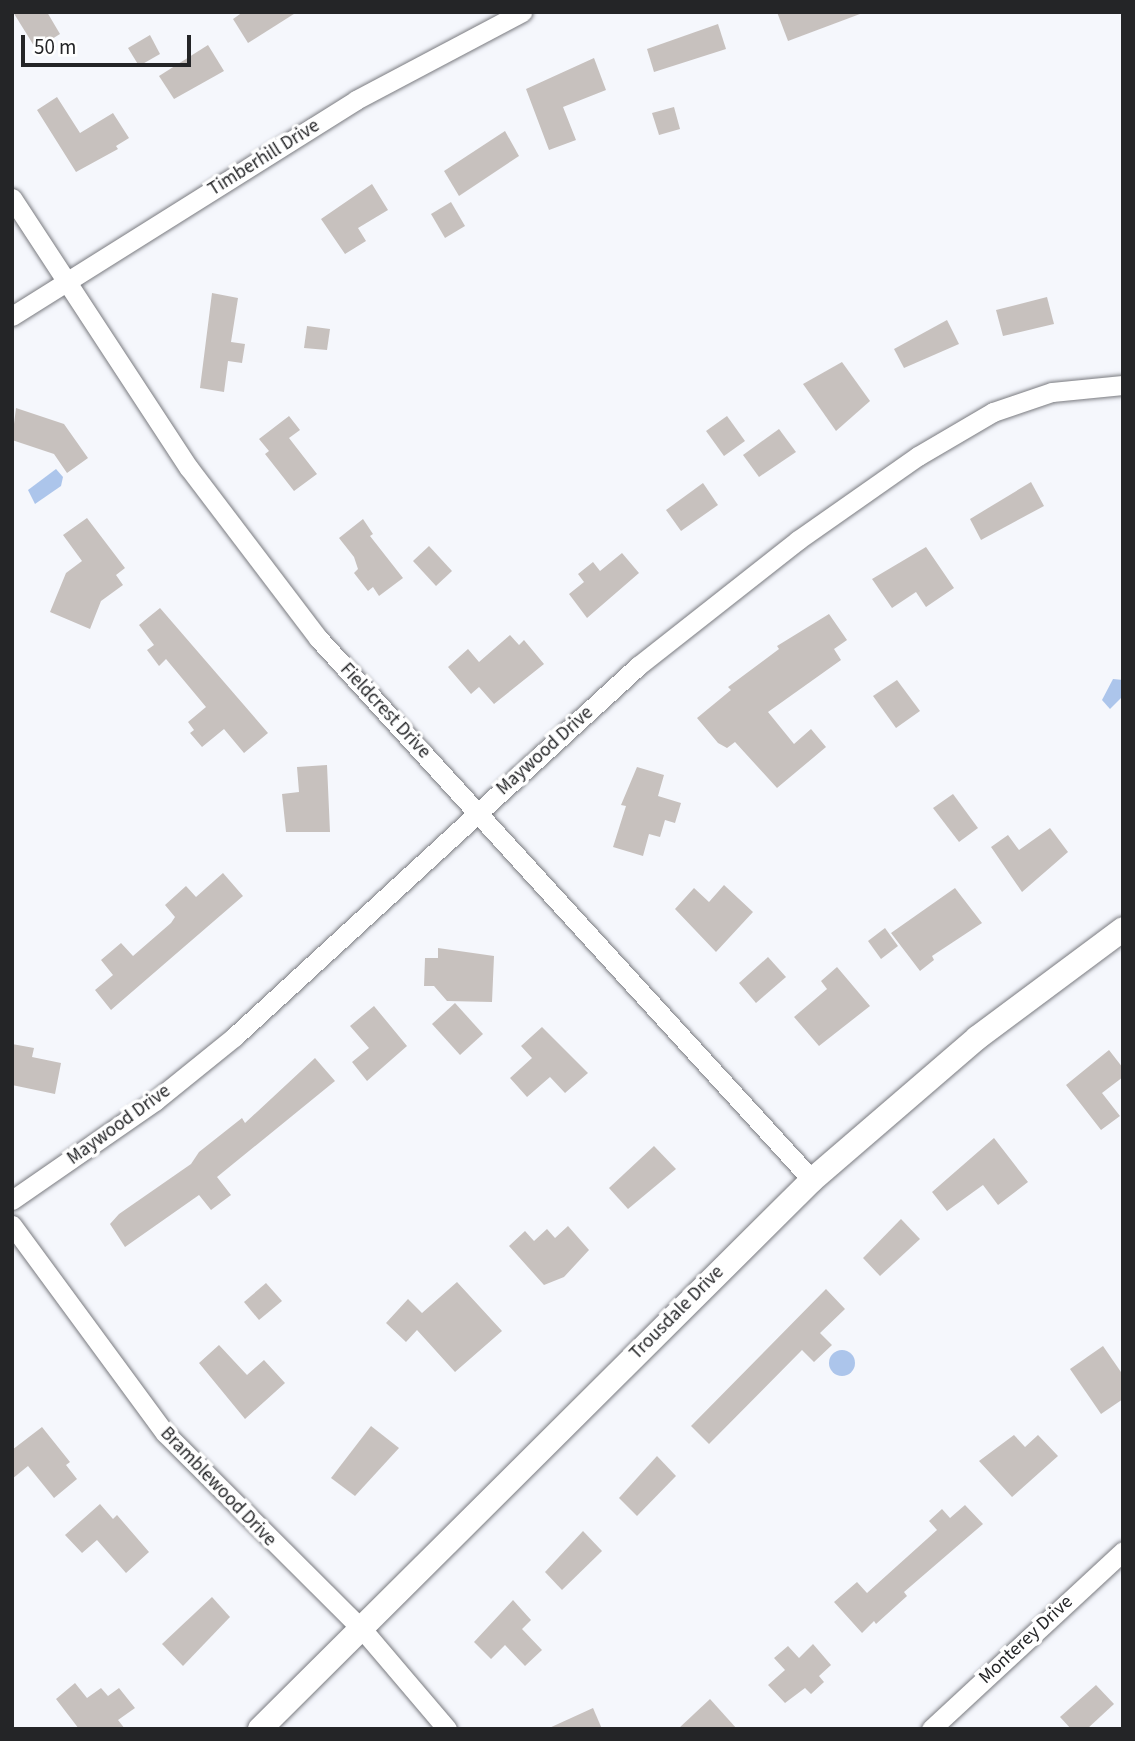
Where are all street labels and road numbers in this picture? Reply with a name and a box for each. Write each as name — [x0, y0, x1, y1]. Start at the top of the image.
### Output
street label: Timberhill Drive — [204, 115, 324, 201]
street label: Fieldcrest Drive — [335, 658, 435, 764]
street label: Maywood Drive — [492, 702, 598, 800]
street label: Maywood Drive — [63, 1080, 175, 1170]
street label: Trousdale Drive — [625, 1261, 729, 1365]
street label: Bramblewood Drive — [155, 1423, 281, 1551]
street label: Monterey Drive — [974, 1591, 1078, 1689]

